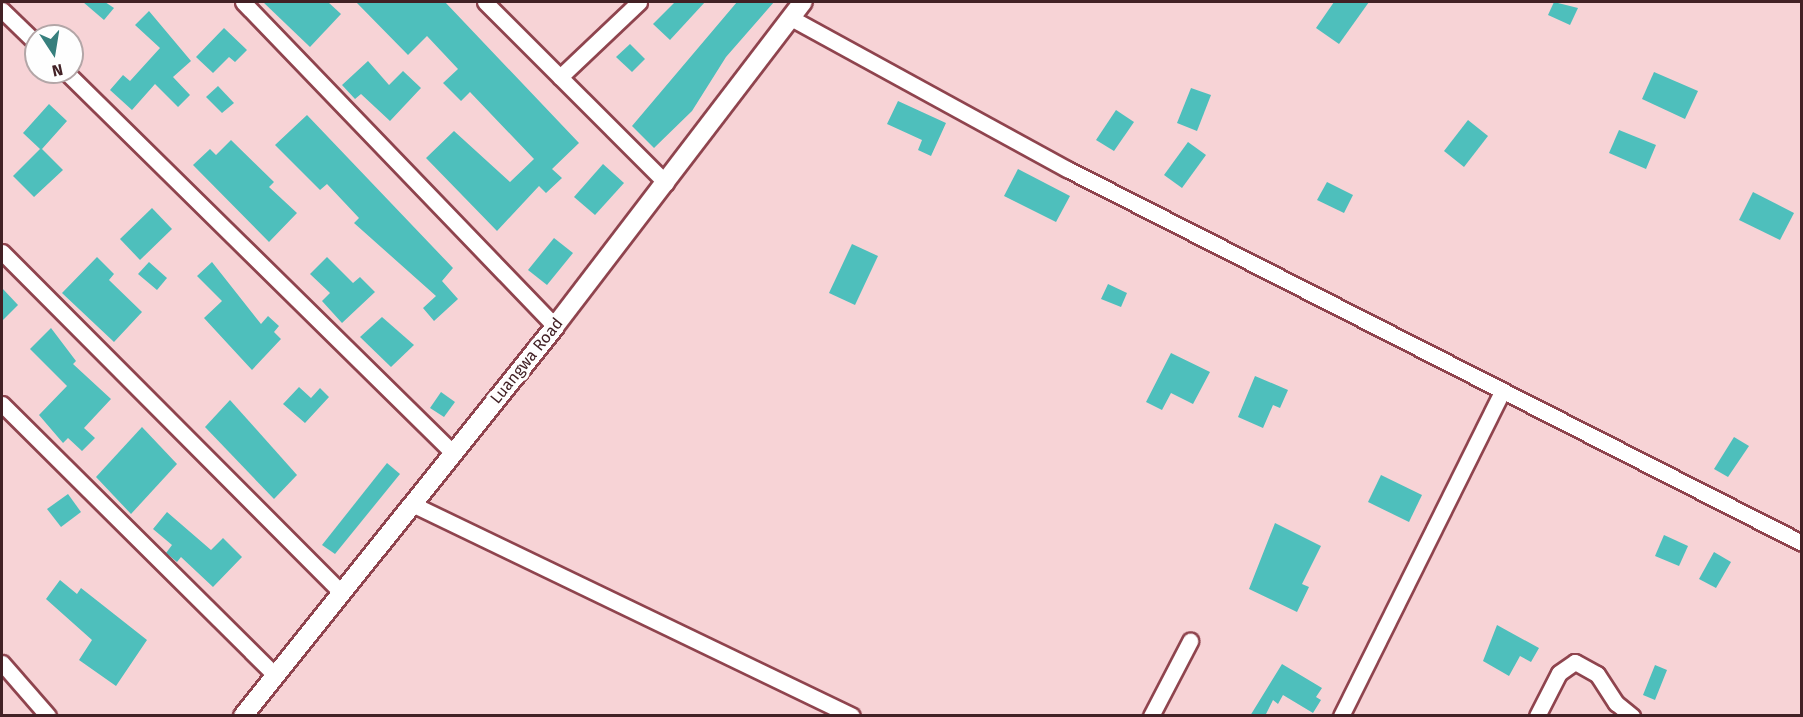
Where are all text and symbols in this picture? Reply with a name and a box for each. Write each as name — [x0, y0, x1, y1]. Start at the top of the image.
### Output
north arrow — [24, 24, 84, 84]
text: N — [50, 60, 65, 81]
street label: Luangwa Road — [487, 314, 567, 408]

